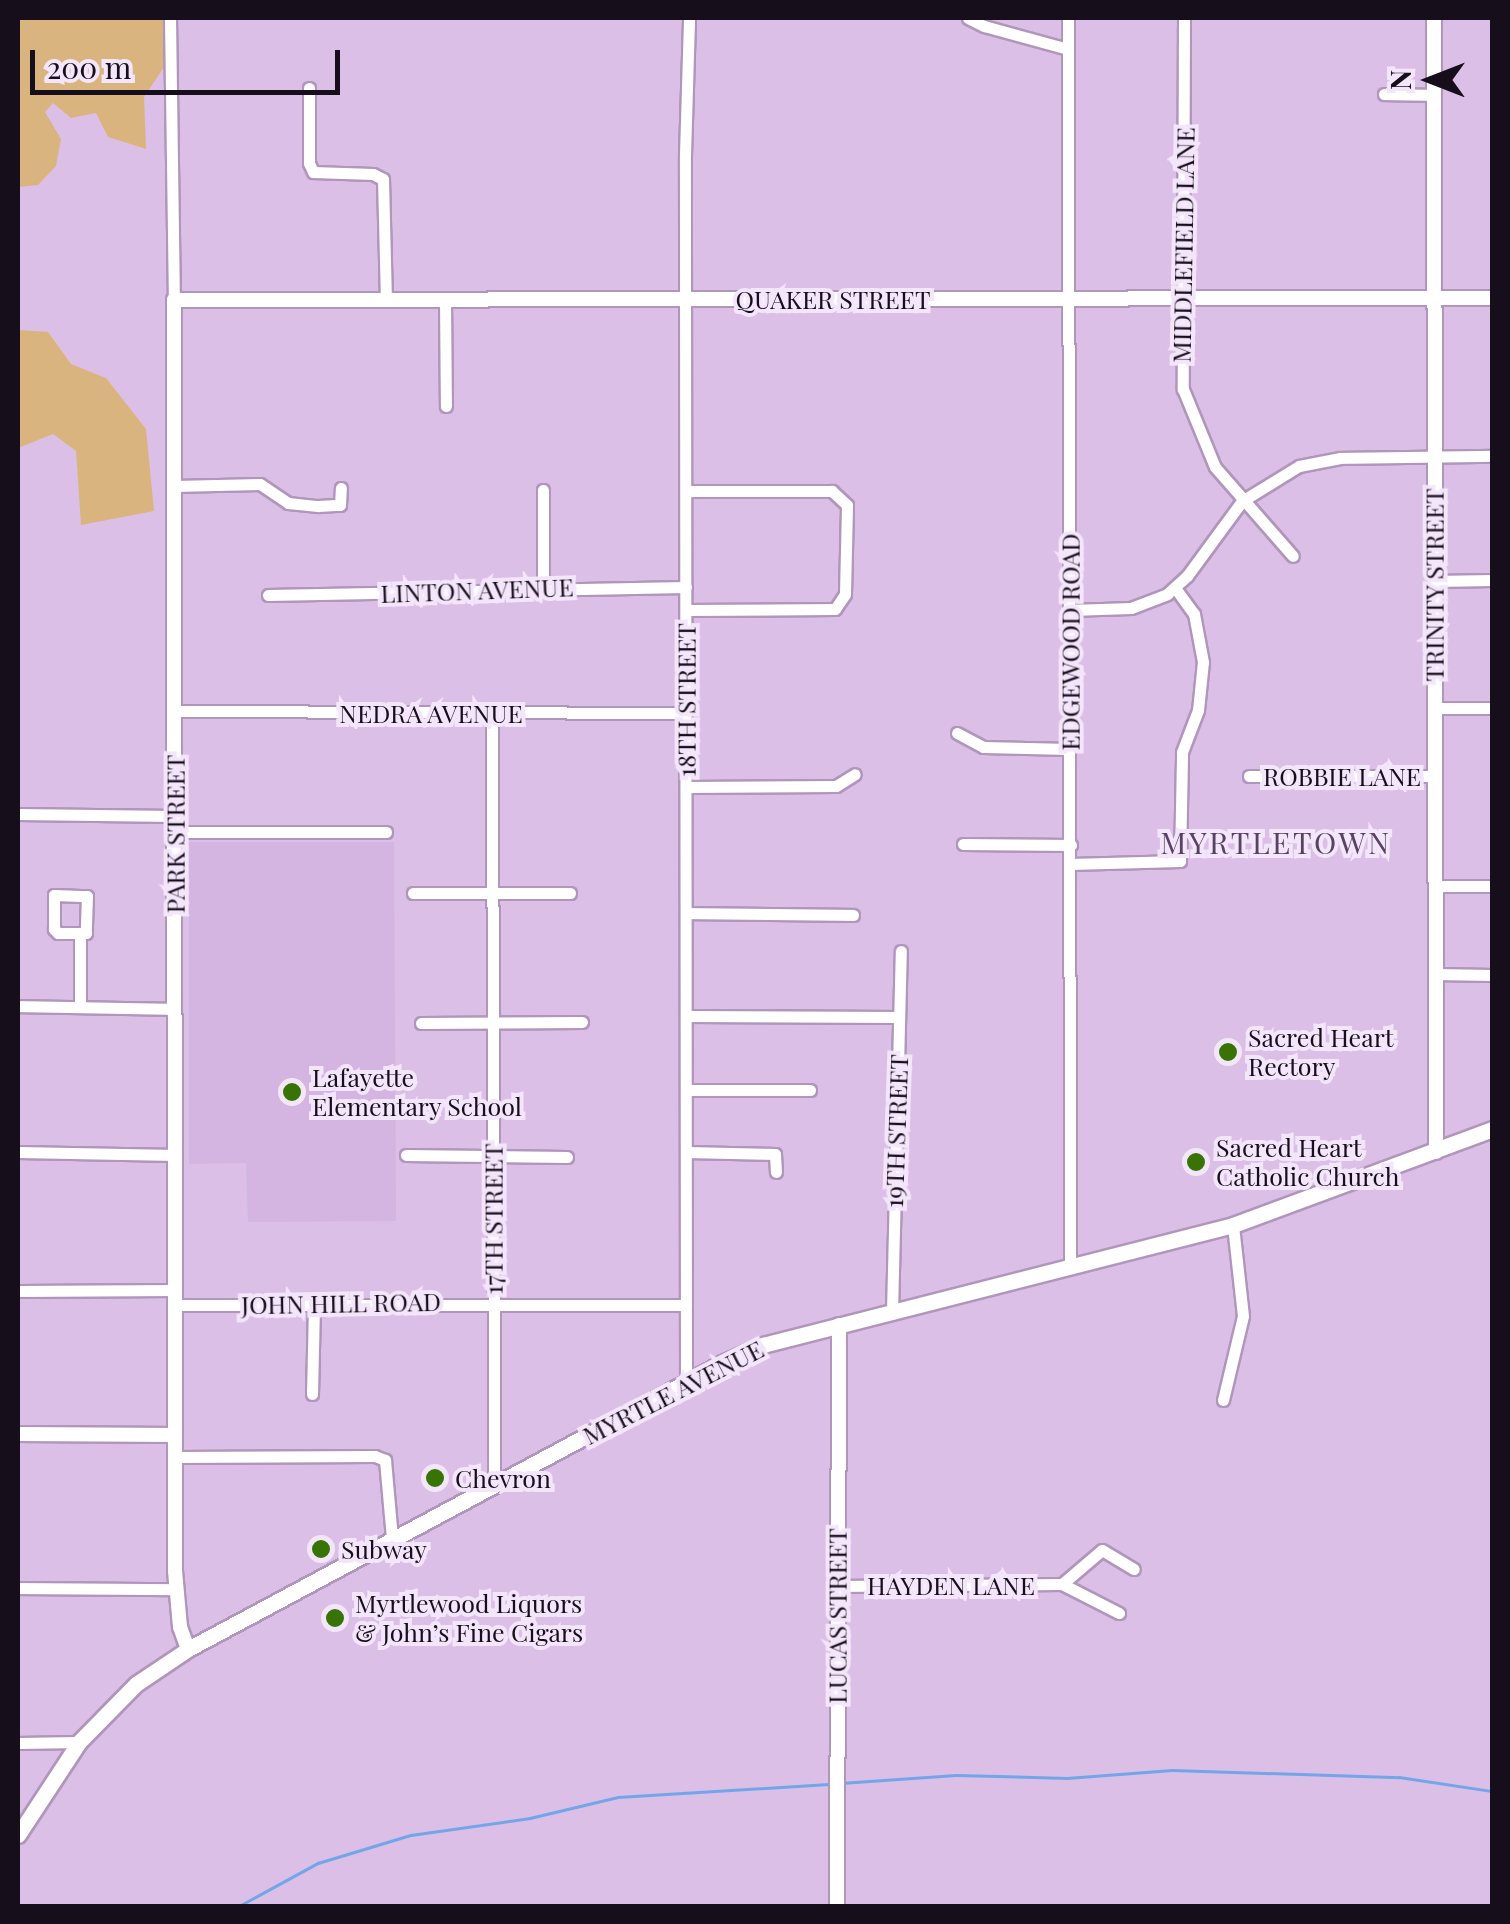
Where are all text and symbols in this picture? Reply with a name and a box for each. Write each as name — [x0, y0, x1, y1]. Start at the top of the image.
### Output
scale bar — [35, 30, 345, 92]
north arrow — [1380, 30, 1480, 130]
text: 200 m — [47, 47, 131, 87]
text: N — [1381, 70, 1418, 90]
street label: MIDDLEFIELD LANE — [1166, 127, 1200, 363]
street label: QUAKER STREET — [735, 284, 931, 314]
street label: TRINITY STREET — [1419, 488, 1449, 682]
street label: EDGEWOOD ROAD — [1055, 533, 1085, 751]
street label: LINTON AVENUE — [380, 572, 574, 608]
street label: 18TH STREET — [671, 623, 701, 777]
street label: NEDRA AVENUE — [339, 698, 523, 728]
street label: PARK STREET — [160, 755, 190, 913]
street label: ROBBIE LANE — [1263, 761, 1421, 791]
district label: MYRTLETOWN — [1160, 824, 1392, 860]
place label: Sacred Heart Rectory — [1248, 1023, 1394, 1082]
marker: Sacred Heart Rectory — [1217, 1041, 1239, 1063]
street label: 19TH STREET — [878, 1054, 914, 1208]
place label: Lafayette Elementary School — [312, 1063, 522, 1122]
marker: Lafayette Elementary School — [281, 1081, 303, 1103]
place label: Sacred Heart Catholic Church — [1216, 1133, 1399, 1192]
street label: 17TH STREET — [478, 1143, 508, 1295]
marker: Sacred Heart Catholic Church — [1185, 1151, 1207, 1173]
street label: JOHN HILL ROAD — [241, 1286, 441, 1320]
street label: MYRTLE AVENUE — [577, 1333, 769, 1451]
place label: Chevron — [455, 1463, 551, 1493]
marker: Chevron — [424, 1467, 446, 1489]
street label: LUCAS STREET — [822, 1528, 852, 1704]
place label: Subway — [341, 1534, 427, 1564]
marker: Subway — [310, 1538, 332, 1560]
street label: HAYDEN LANE — [867, 1570, 1035, 1600]
place label: Myrtlewood Liquors & John’s Fine Cigars — [355, 1589, 583, 1648]
marker: Myrtlewood Liquors & John’s Fine Cigars — [324, 1607, 346, 1629]

